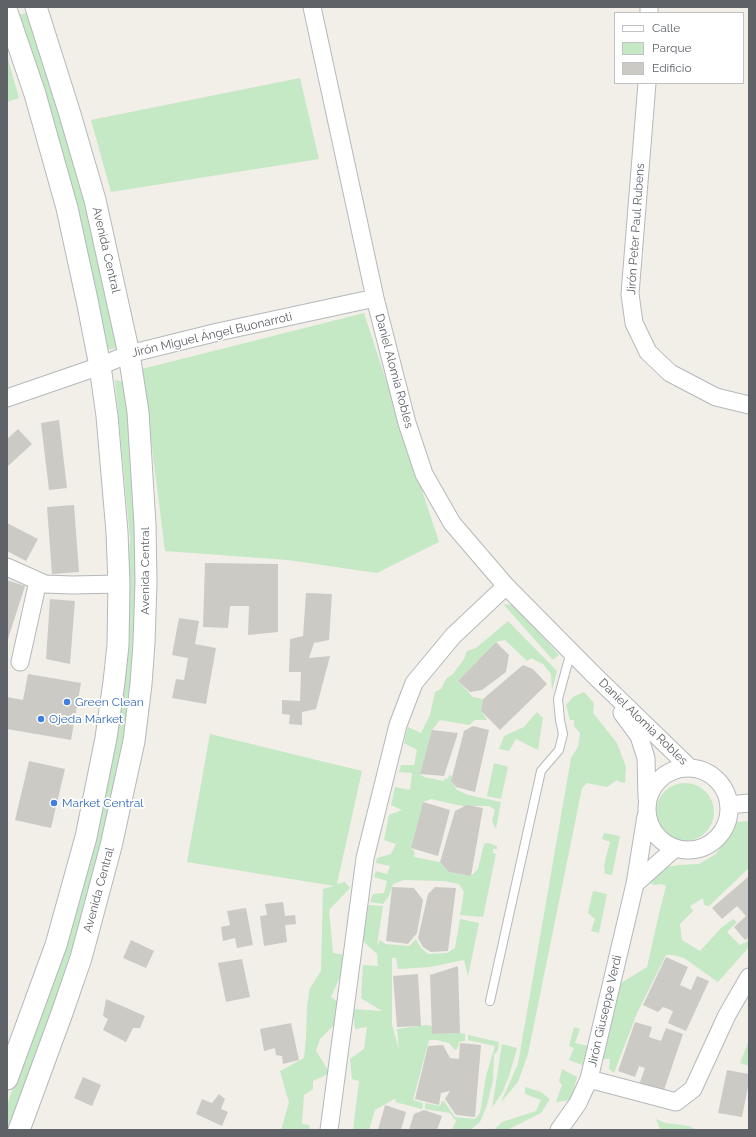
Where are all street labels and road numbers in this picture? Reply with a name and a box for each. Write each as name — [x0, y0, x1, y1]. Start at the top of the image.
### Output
street label: Jirón Peter Paul Rubens — [624, 163, 648, 295]
street label: Avenida Central — [89, 206, 123, 294]
street label: Jirón Miguel Ángel Buonarroti — [130, 310, 294, 360]
street label: Daniel Alomia Robles — [372, 312, 416, 430]
street label: Avenida Central — [138, 527, 152, 615]
street label: Daniel Alomia Robles — [596, 676, 690, 768]
street label: Avenida Central — [81, 846, 117, 934]
street label: Jirón Giuseppe Verdi — [585, 954, 625, 1068]

